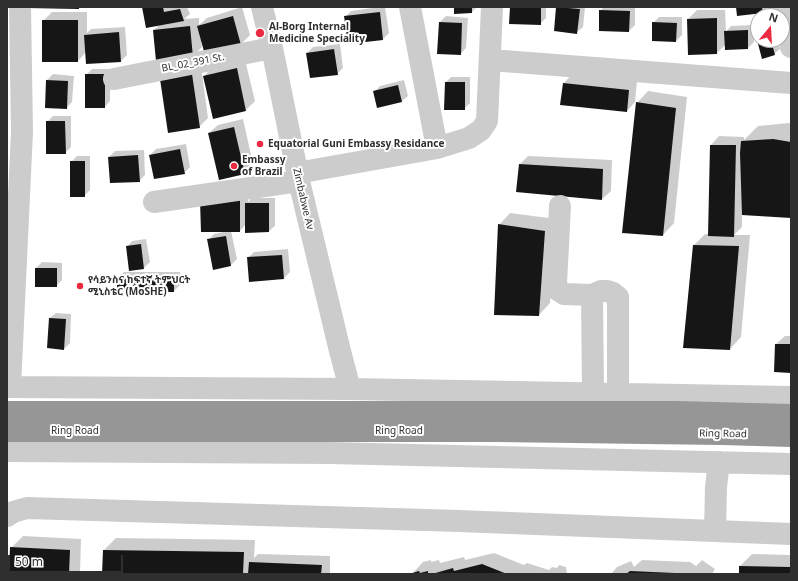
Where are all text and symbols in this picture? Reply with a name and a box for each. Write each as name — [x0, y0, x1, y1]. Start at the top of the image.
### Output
north arrow — [750, 8, 790, 48]
text: N — [767, 9, 780, 26]
place label: Al-Borg Internal Medicine Speciality — [269, 21, 365, 44]
marker: Al-Borg Internal Medicine Speciality — [254, 27, 266, 39]
street label: BL_02_391 St. — [161, 51, 225, 75]
place label: Equatorial Guni Embassy Residance — [268, 138, 444, 150]
marker: Equatorial Guni Embassy Residance — [255, 139, 265, 149]
place label: Embassy of Brazil — [242, 154, 285, 178]
marker: Embassy of Brazil — [229, 161, 239, 171]
street label: Zimbabwe Av — [290, 167, 316, 231]
place label: የሳይንስና ከፍተኛ ትምህርት ሚኒስቴር (MoSHE) — [88, 274, 190, 298]
marker: የሳይንስና ከፍተኛ ትምህርት ሚኒስቴር (MoSHE) — [75, 281, 85, 291]
street label: Ring Road — [51, 425, 99, 437]
street label: Ring Road — [375, 425, 423, 437]
street label: Ring Road — [699, 428, 747, 440]
scale bar — [10, 547, 125, 573]
text: 50 m — [15, 553, 43, 570]

